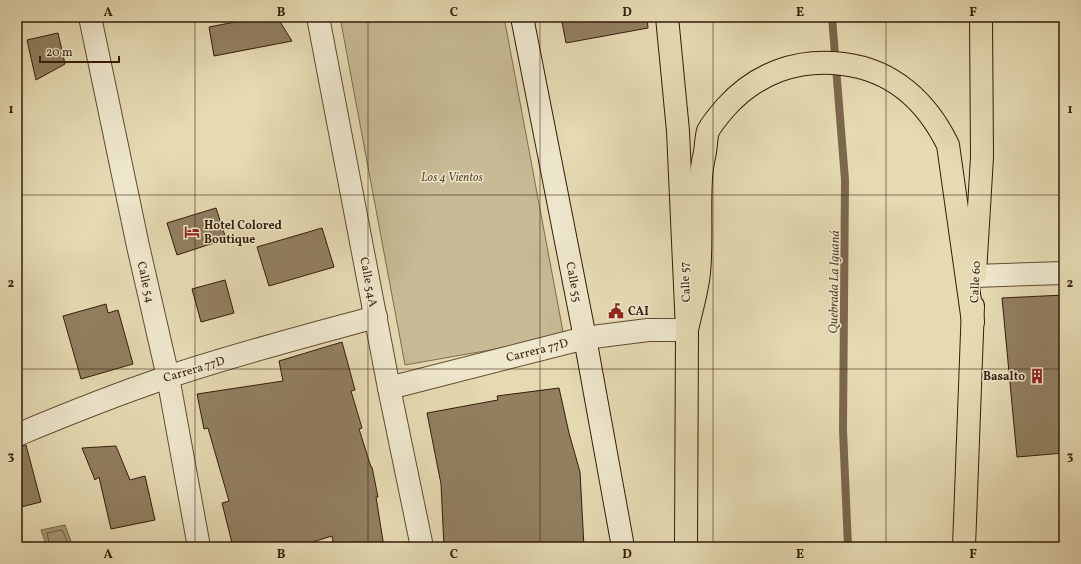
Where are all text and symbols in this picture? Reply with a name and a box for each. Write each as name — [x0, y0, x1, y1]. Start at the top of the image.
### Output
text: A — [103, 4, 113, 22]
text: B — [277, 4, 286, 22]
text: C — [450, 4, 458, 22]
text: D — [622, 4, 632, 22]
text: E — [796, 4, 804, 22]
text: F — [969, 4, 977, 22]
scale bar — [40, 38, 119, 64]
text: 20 m — [46, 45, 73, 61]
text: 1 — [8, 101, 14, 119]
text: 1 — [1067, 101, 1073, 119]
park label: Los 4 Vientos — [421, 170, 484, 186]
place label: Hotel Colored Boutique — [204, 218, 283, 248]
hotel icon: Hotel Colored Boutique — [183, 223, 201, 241]
water label: Quebrada La Iguaná — [825, 230, 845, 334]
street label: Calle 54A — [355, 256, 381, 309]
street label: Calle 54 — [133, 260, 158, 304]
street label: Calle 60 — [967, 260, 985, 304]
street label: Calle 55 — [561, 261, 585, 304]
street label: Calle 57 — [677, 261, 695, 303]
text: 2 — [8, 275, 15, 293]
text: 2 — [1067, 275, 1074, 293]
public building icon: CAI — [607, 302, 625, 320]
place label: CAI — [628, 304, 649, 320]
street label: Carrera 77D — [505, 335, 570, 366]
street label: Carrera 77D — [162, 353, 227, 387]
building icon: Basalto — [1028, 367, 1046, 385]
place label: Basalto — [983, 369, 1025, 385]
text: 3 — [8, 448, 15, 466]
text: 3 — [1067, 448, 1074, 466]
text: A — [103, 546, 113, 564]
text: B — [277, 546, 286, 564]
text: C — [450, 546, 458, 564]
text: D — [622, 546, 632, 564]
text: E — [796, 546, 804, 564]
text: F — [969, 546, 977, 564]

